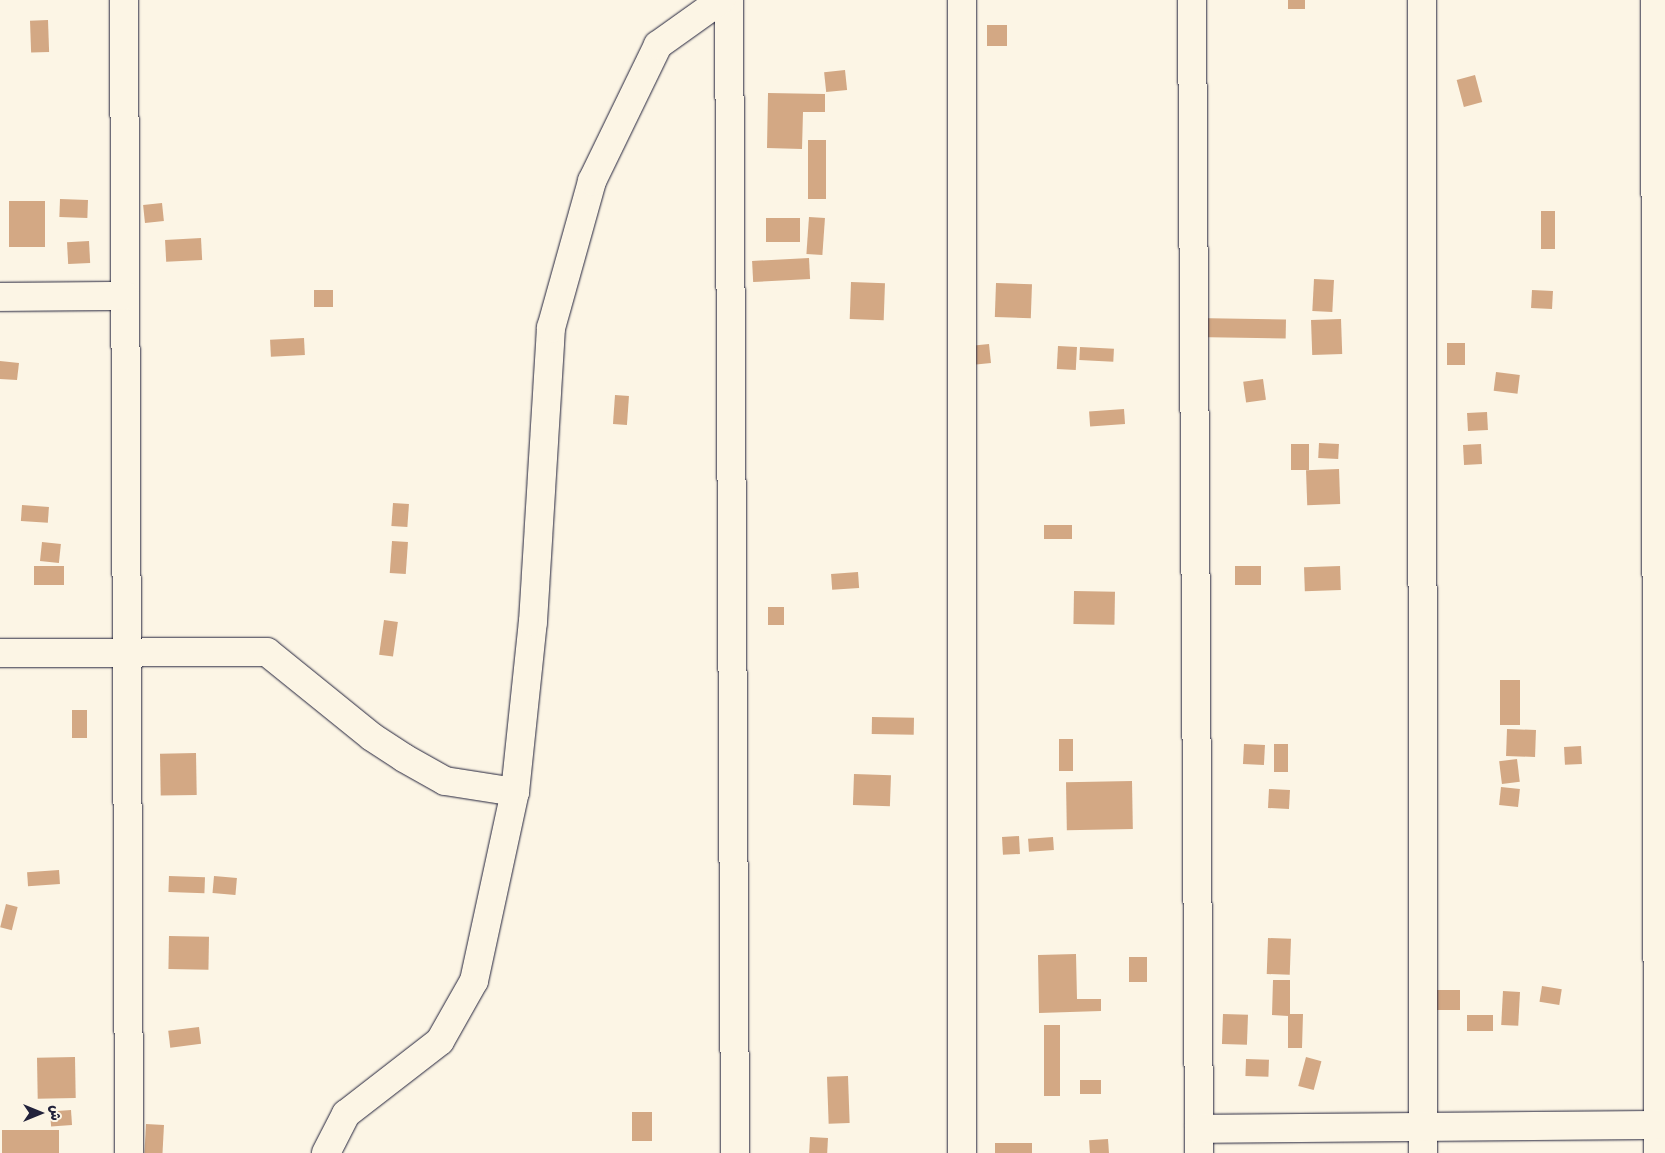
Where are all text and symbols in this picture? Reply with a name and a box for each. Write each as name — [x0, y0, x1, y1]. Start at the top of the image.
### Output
north arrow — [15, 1088, 65, 1138]
text: ش — [47, 1105, 64, 1121]

